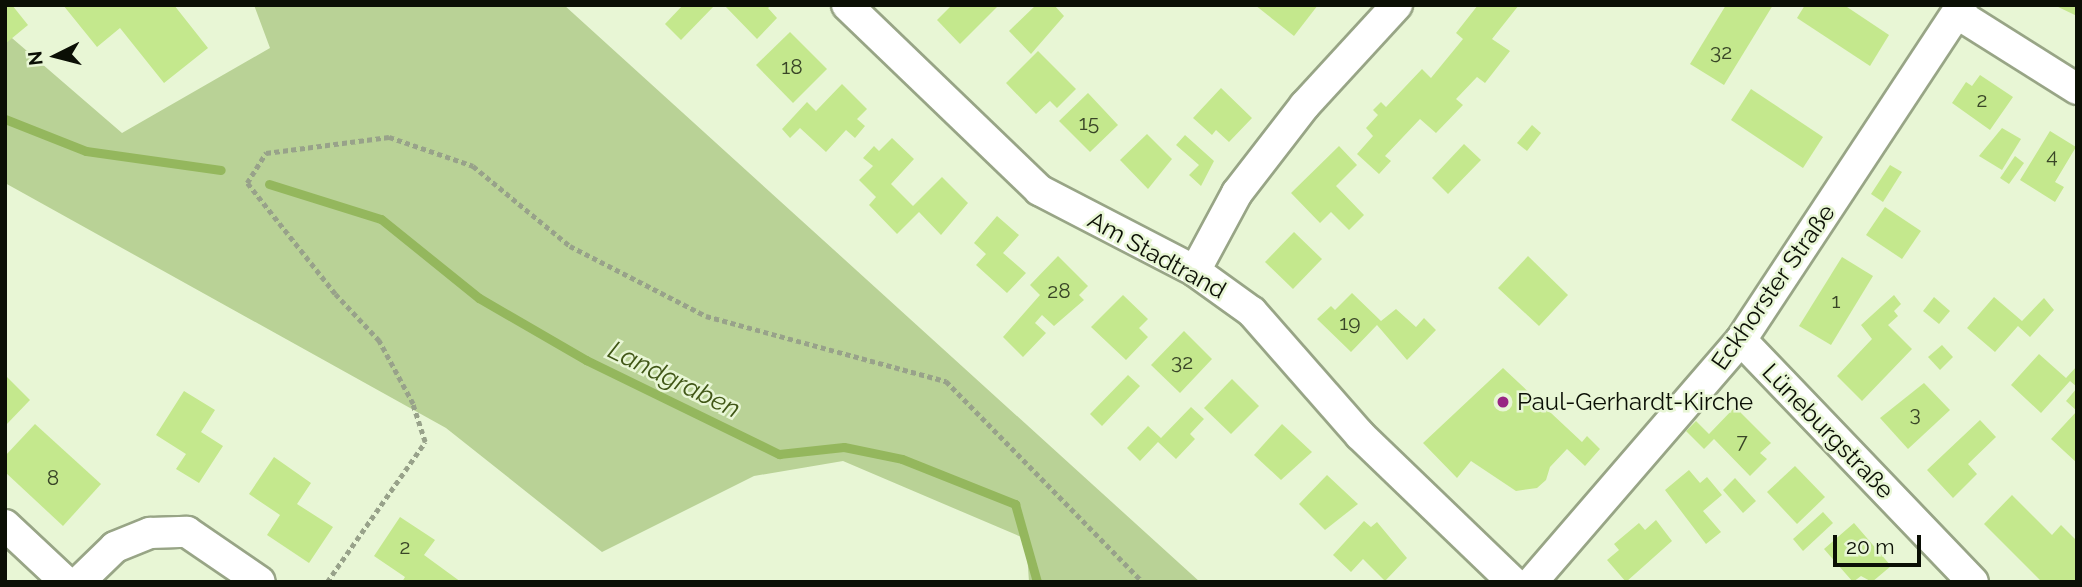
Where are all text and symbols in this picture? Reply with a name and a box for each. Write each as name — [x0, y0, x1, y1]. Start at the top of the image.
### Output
north arrow — [21, 21, 91, 91]
house number: 32 — [1710, 39, 1732, 65]
text: N — [23, 50, 47, 67]
house number: 18 — [781, 54, 803, 80]
house number: 2 — [1977, 87, 1987, 113]
house number: 15 — [1079, 110, 1099, 136]
house number: 4 — [2046, 143, 2058, 169]
street label: Eckhorster Straße — [1705, 198, 1841, 376]
street label: Am Stadtrand — [1083, 205, 1231, 305]
house number: 28 — [1047, 278, 1071, 304]
house number: 1 — [1832, 288, 1840, 314]
house number: 19 — [1339, 310, 1361, 336]
water label: Landgraben — [603, 335, 745, 425]
house number: 32 — [1171, 349, 1193, 375]
street label: Lüneburgstraße — [1756, 357, 1900, 505]
place label: Paul-Gerhardt-Kirche — [1517, 388, 1753, 416]
marker: Paul-Gerhardt-Kirche — [1495, 394, 1511, 410]
house number: 3 — [1909, 401, 1921, 427]
house number: 7 — [1736, 428, 1748, 454]
house number: 8 — [47, 465, 59, 491]
scale bar — [1837, 520, 1924, 564]
house number: 2 — [400, 534, 410, 560]
text: 20 m — [1846, 534, 1894, 559]

